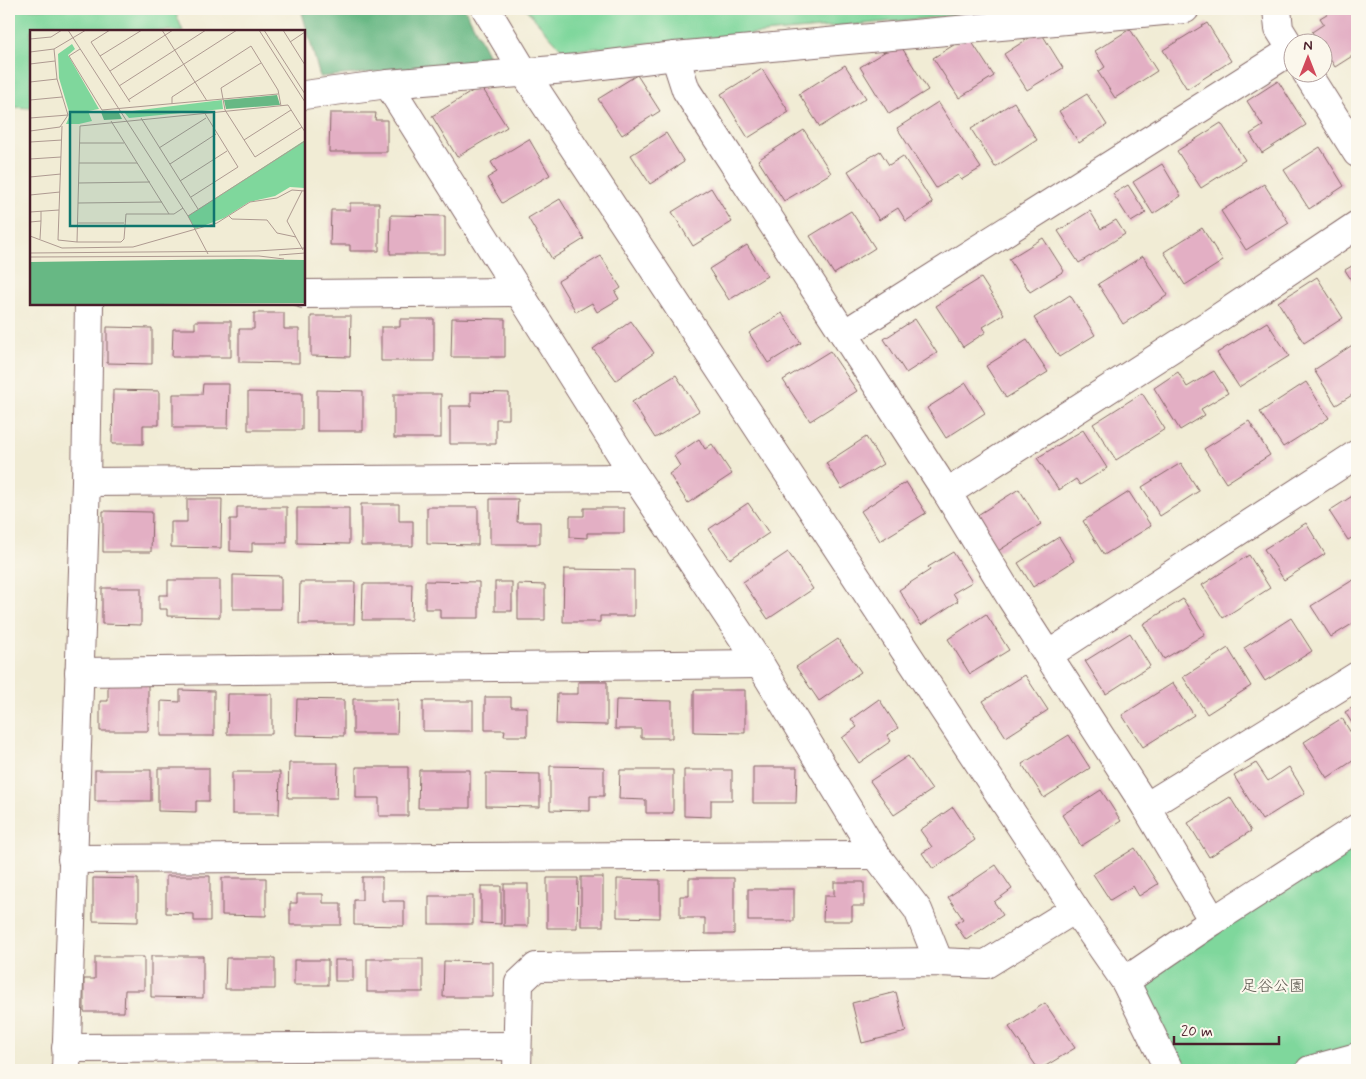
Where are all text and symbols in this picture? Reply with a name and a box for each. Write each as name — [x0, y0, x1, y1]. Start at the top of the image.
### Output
inset map — [30, 30, 305, 305]
north arrow — [1284, 32, 1334, 82]
text: N — [1303, 37, 1313, 55]
park label: 足谷公園 — [1241, 976, 1305, 997]
scale bar — [1174, 1014, 1278, 1046]
text: 20 m — [1181, 1022, 1213, 1042]

